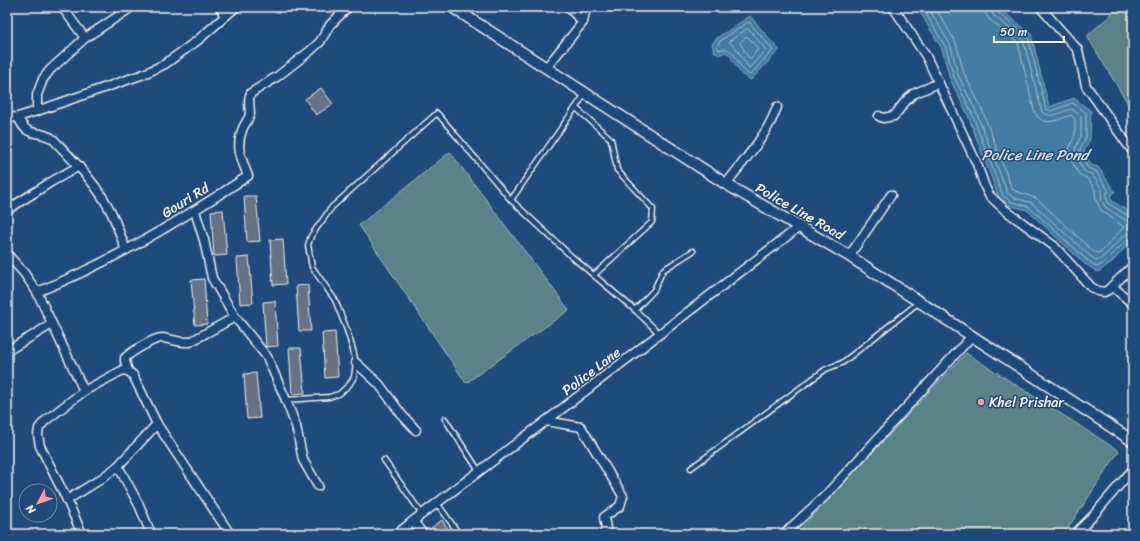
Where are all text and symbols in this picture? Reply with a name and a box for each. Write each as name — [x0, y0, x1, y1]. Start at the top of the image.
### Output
scale bar — [994, 18, 1064, 44]
text: 50 m — [1000, 21, 1027, 43]
water label: Police Line Pond — [982, 142, 1092, 168]
street label: Gouri Rd — [156, 175, 216, 225]
street label: Police Line Road — [750, 176, 850, 248]
street label: Police Lane — [556, 341, 626, 402]
place label: Khel Prishar — [989, 390, 1065, 415]
marker: Khel Prishar — [976, 397, 986, 407]
north arrow — [18, 483, 58, 523]
text: N — [21, 500, 41, 519]

